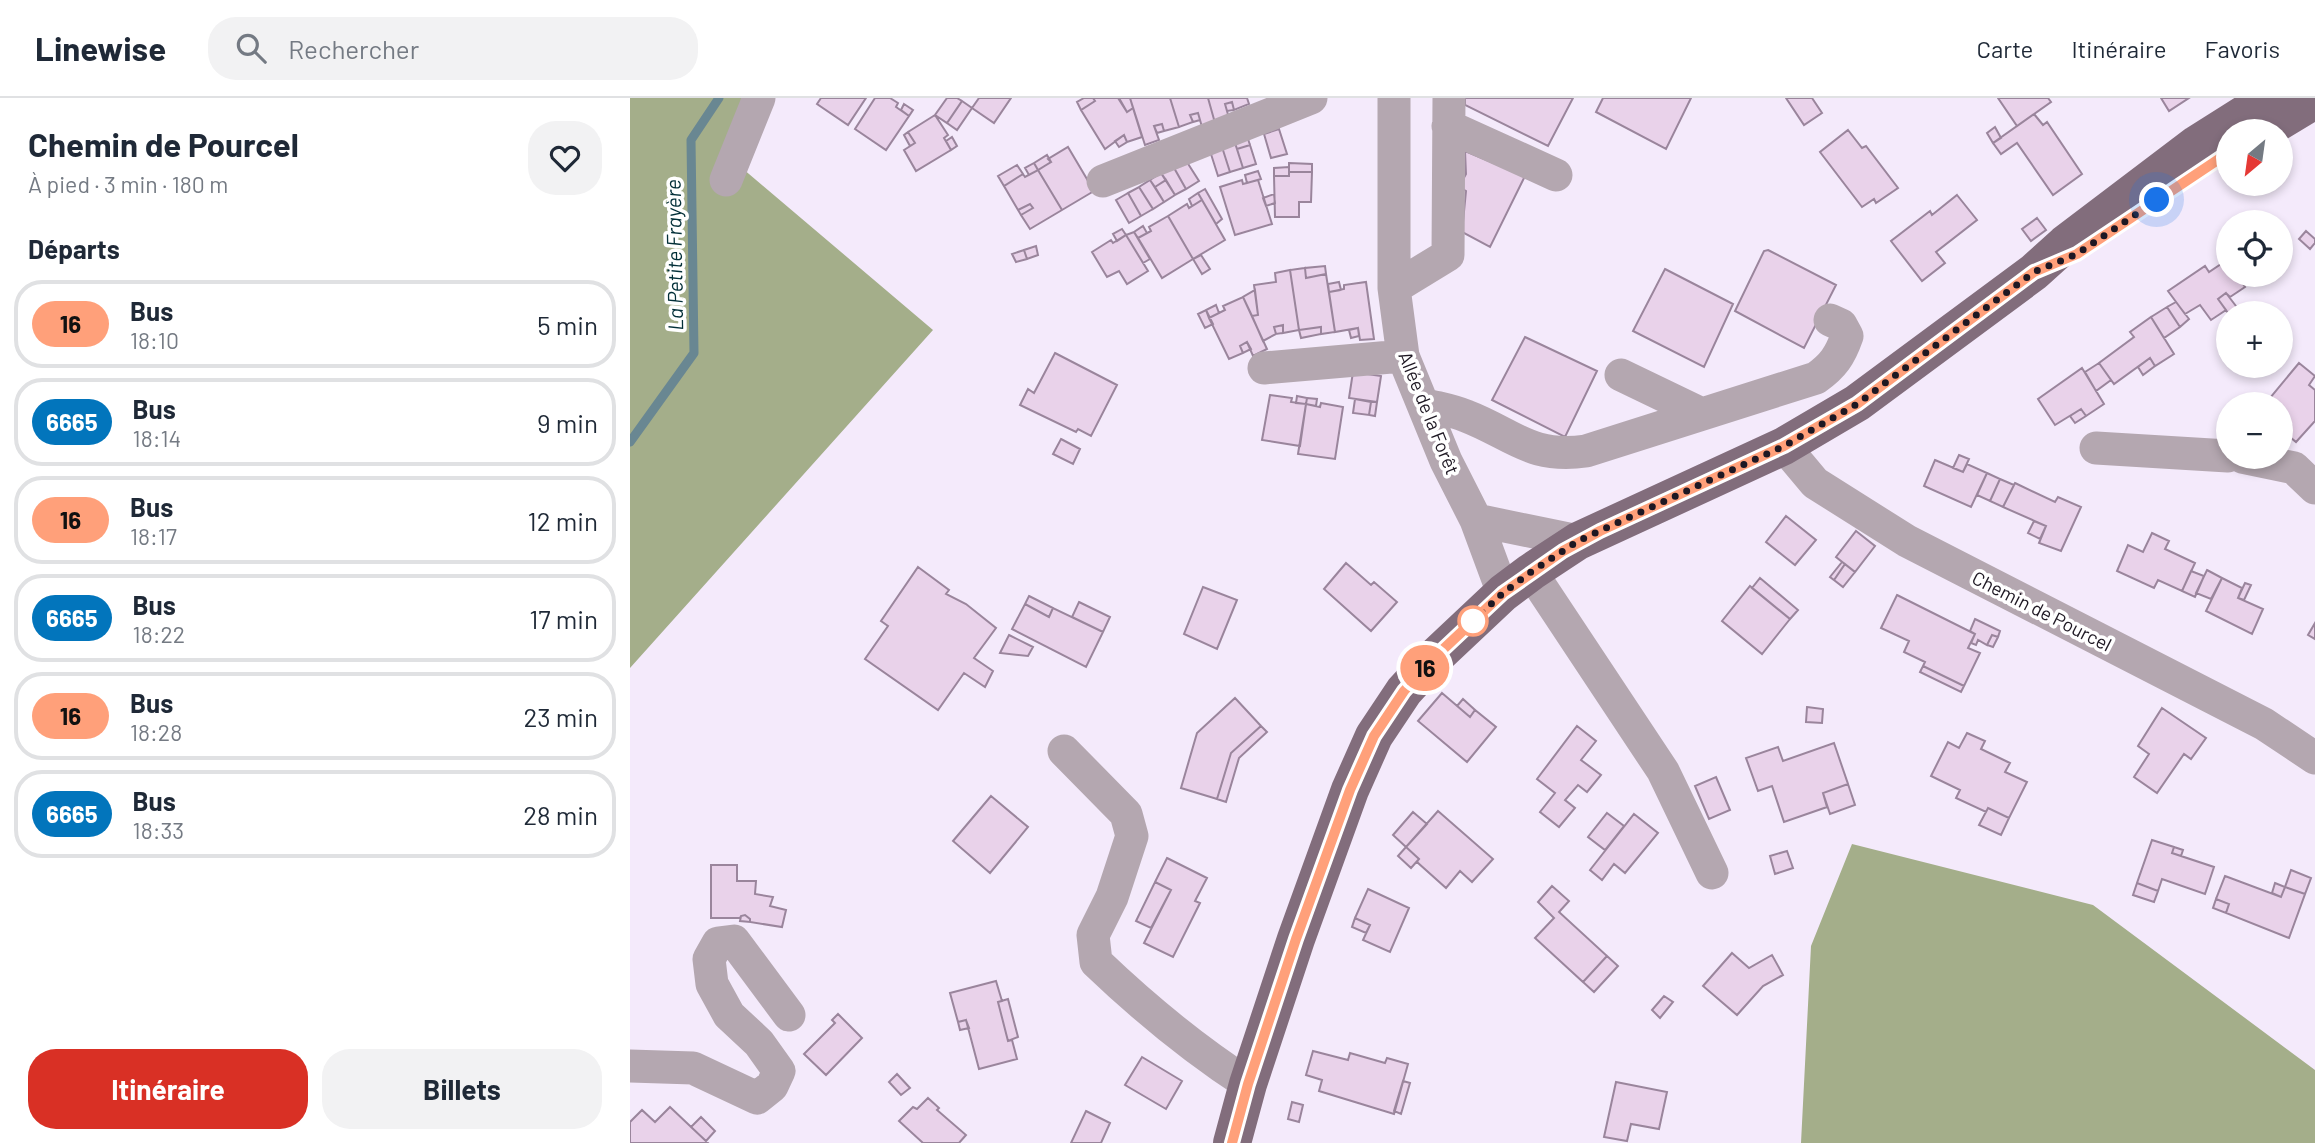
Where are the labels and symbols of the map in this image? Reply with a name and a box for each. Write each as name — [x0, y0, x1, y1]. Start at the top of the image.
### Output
north arrow — [2216, 119, 2292, 196]
water label: La Petite Frayère — [660, 179, 687, 331]
your location — [2139, 182, 2174, 217]
street label: Allée de la Forêt — [1394, 348, 1465, 478]
street label: Chemin de Pourcel — [1969, 566, 2116, 656]
unlabelled marker — [1458, 606, 1488, 636]
line badge: 16 — [1394, 645, 1456, 691]

